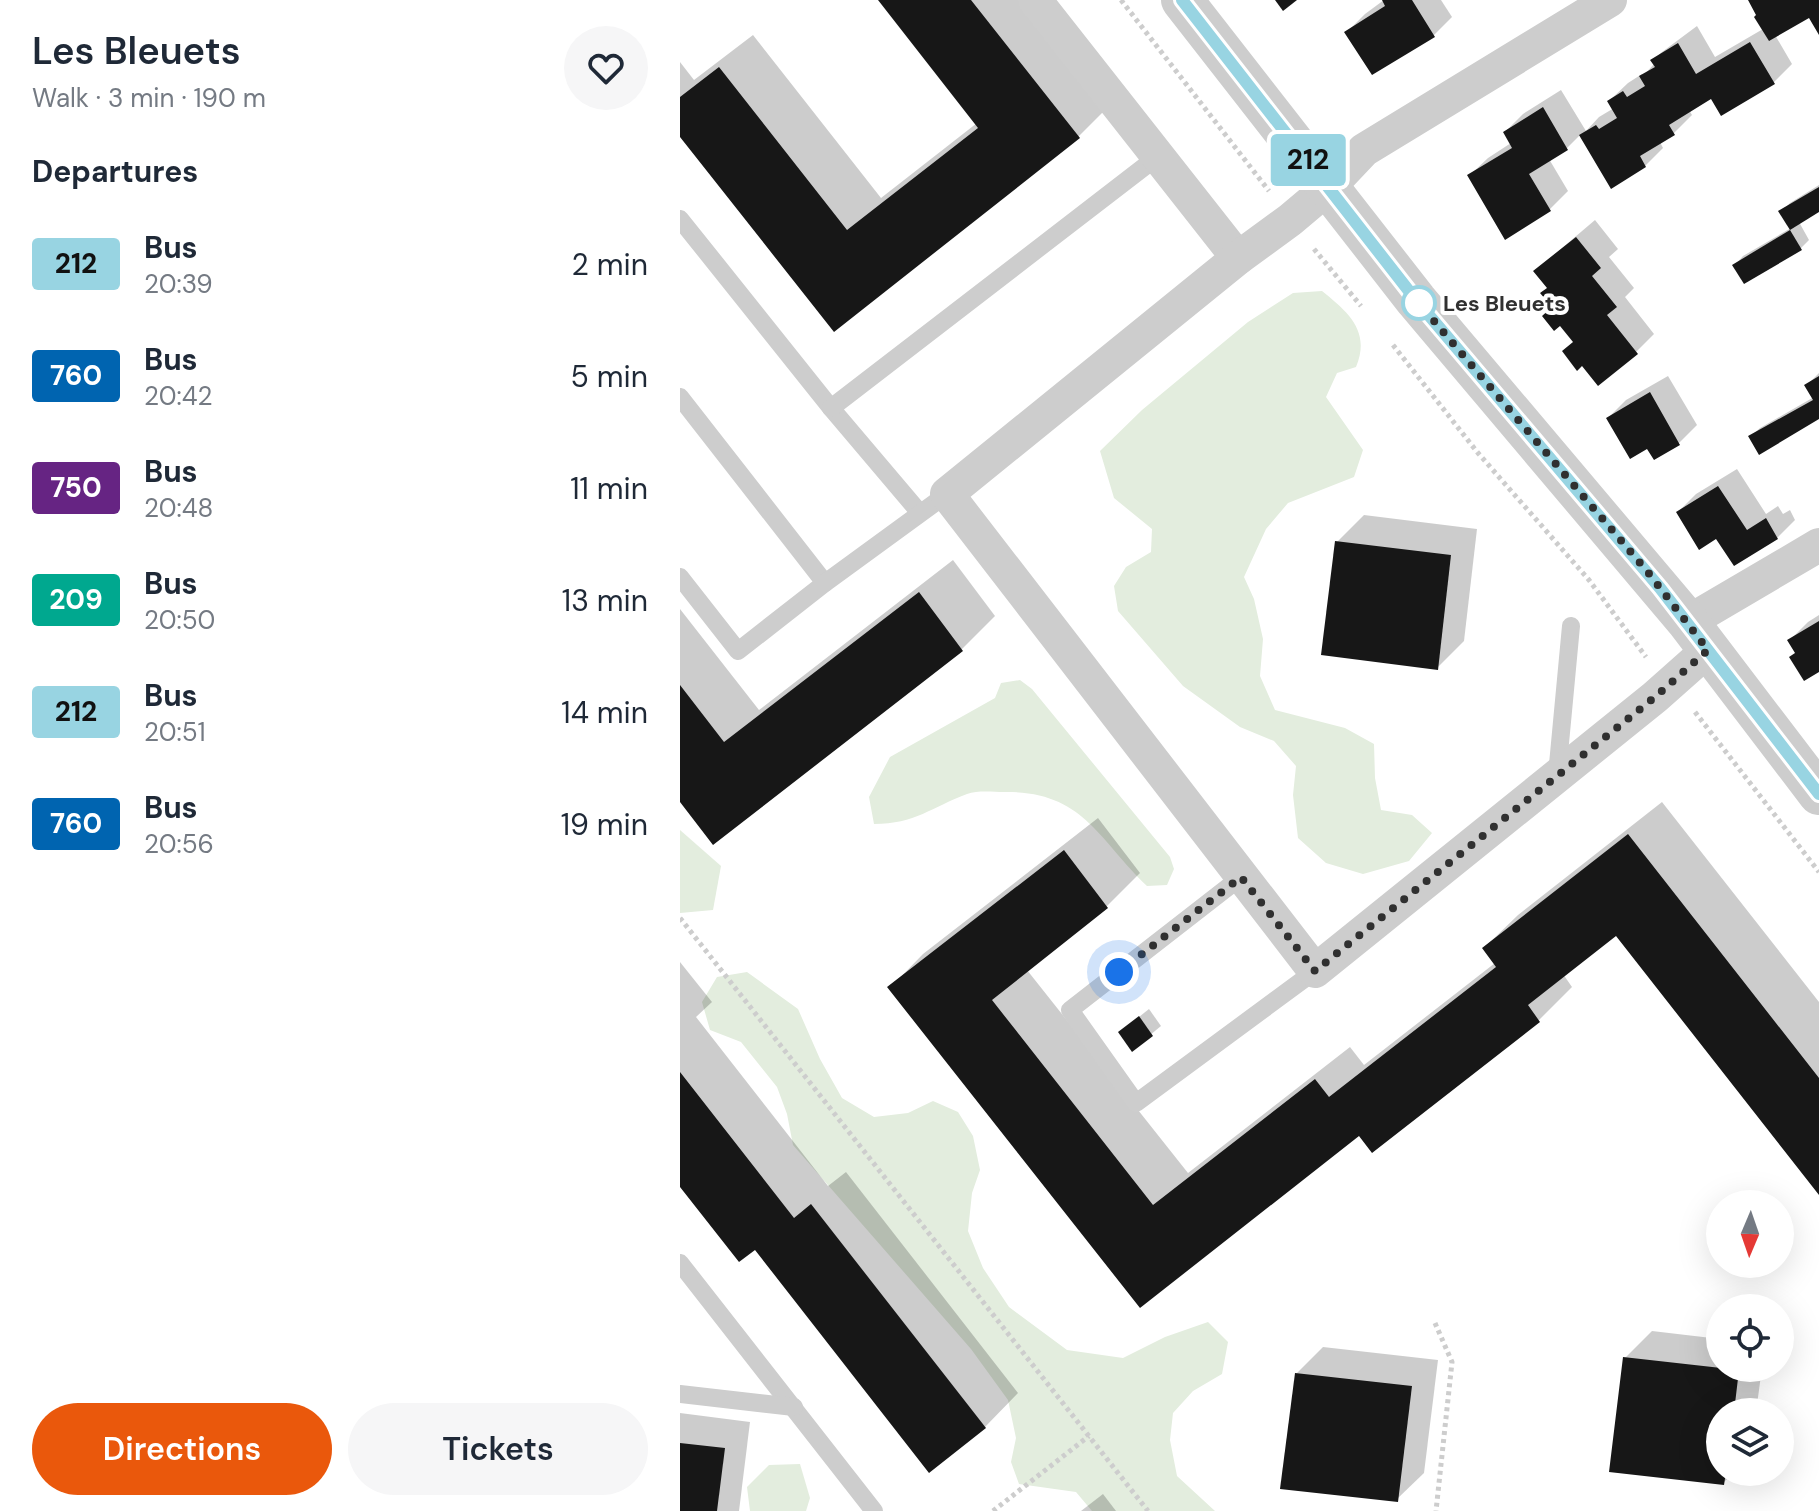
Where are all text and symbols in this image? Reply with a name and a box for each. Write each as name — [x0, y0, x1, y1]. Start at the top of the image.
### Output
text: Les Bleuets — [32, 26, 241, 76]
button: heart — [564, 26, 648, 110]
text: Walk · 3 min · 190 m — [32, 81, 266, 115]
line badge: 212 — [1262, 134, 1354, 186]
text: 212 — [1287, 141, 1329, 178]
text: Departures — [32, 152, 198, 191]
text: Bus — [144, 228, 198, 267]
text: 212 — [55, 245, 97, 282]
text: 2 min — [572, 245, 648, 284]
text: 20:39 — [144, 267, 213, 301]
marker: Les Bleuets — [1402, 286, 1436, 320]
place label: Les Bleuets — [1443, 289, 1566, 318]
text: Bus — [144, 340, 198, 379]
text: 760 — [50, 357, 102, 394]
text: 5 min — [571, 357, 648, 396]
text: 20:42 — [144, 379, 213, 413]
text: Bus — [144, 452, 198, 491]
text: 750 — [50, 469, 102, 506]
text: 11 min — [570, 469, 648, 508]
text: 20:48 — [144, 491, 213, 525]
text: Bus — [144, 564, 198, 603]
text: 209 — [49, 581, 103, 618]
text: 13 min — [562, 581, 648, 620]
text: 20:50 — [144, 603, 215, 637]
text: Bus — [144, 676, 198, 715]
text: 212 — [55, 693, 97, 730]
text: 14 min — [561, 693, 648, 732]
text: 20:51 — [144, 715, 206, 749]
text: Bus — [144, 788, 198, 827]
text: 760 — [50, 805, 102, 842]
text: 19 min — [561, 805, 648, 844]
text: 20:56 — [144, 827, 214, 861]
your location — [1099, 952, 1139, 992]
north arrow — [1706, 1190, 1794, 1278]
map controls — [1706, 1190, 1794, 1486]
button: locate — [1706, 1294, 1794, 1382]
button: layers — [1706, 1398, 1794, 1486]
button: Directions — [32, 1403, 332, 1495]
button: Tickets — [348, 1403, 648, 1495]

